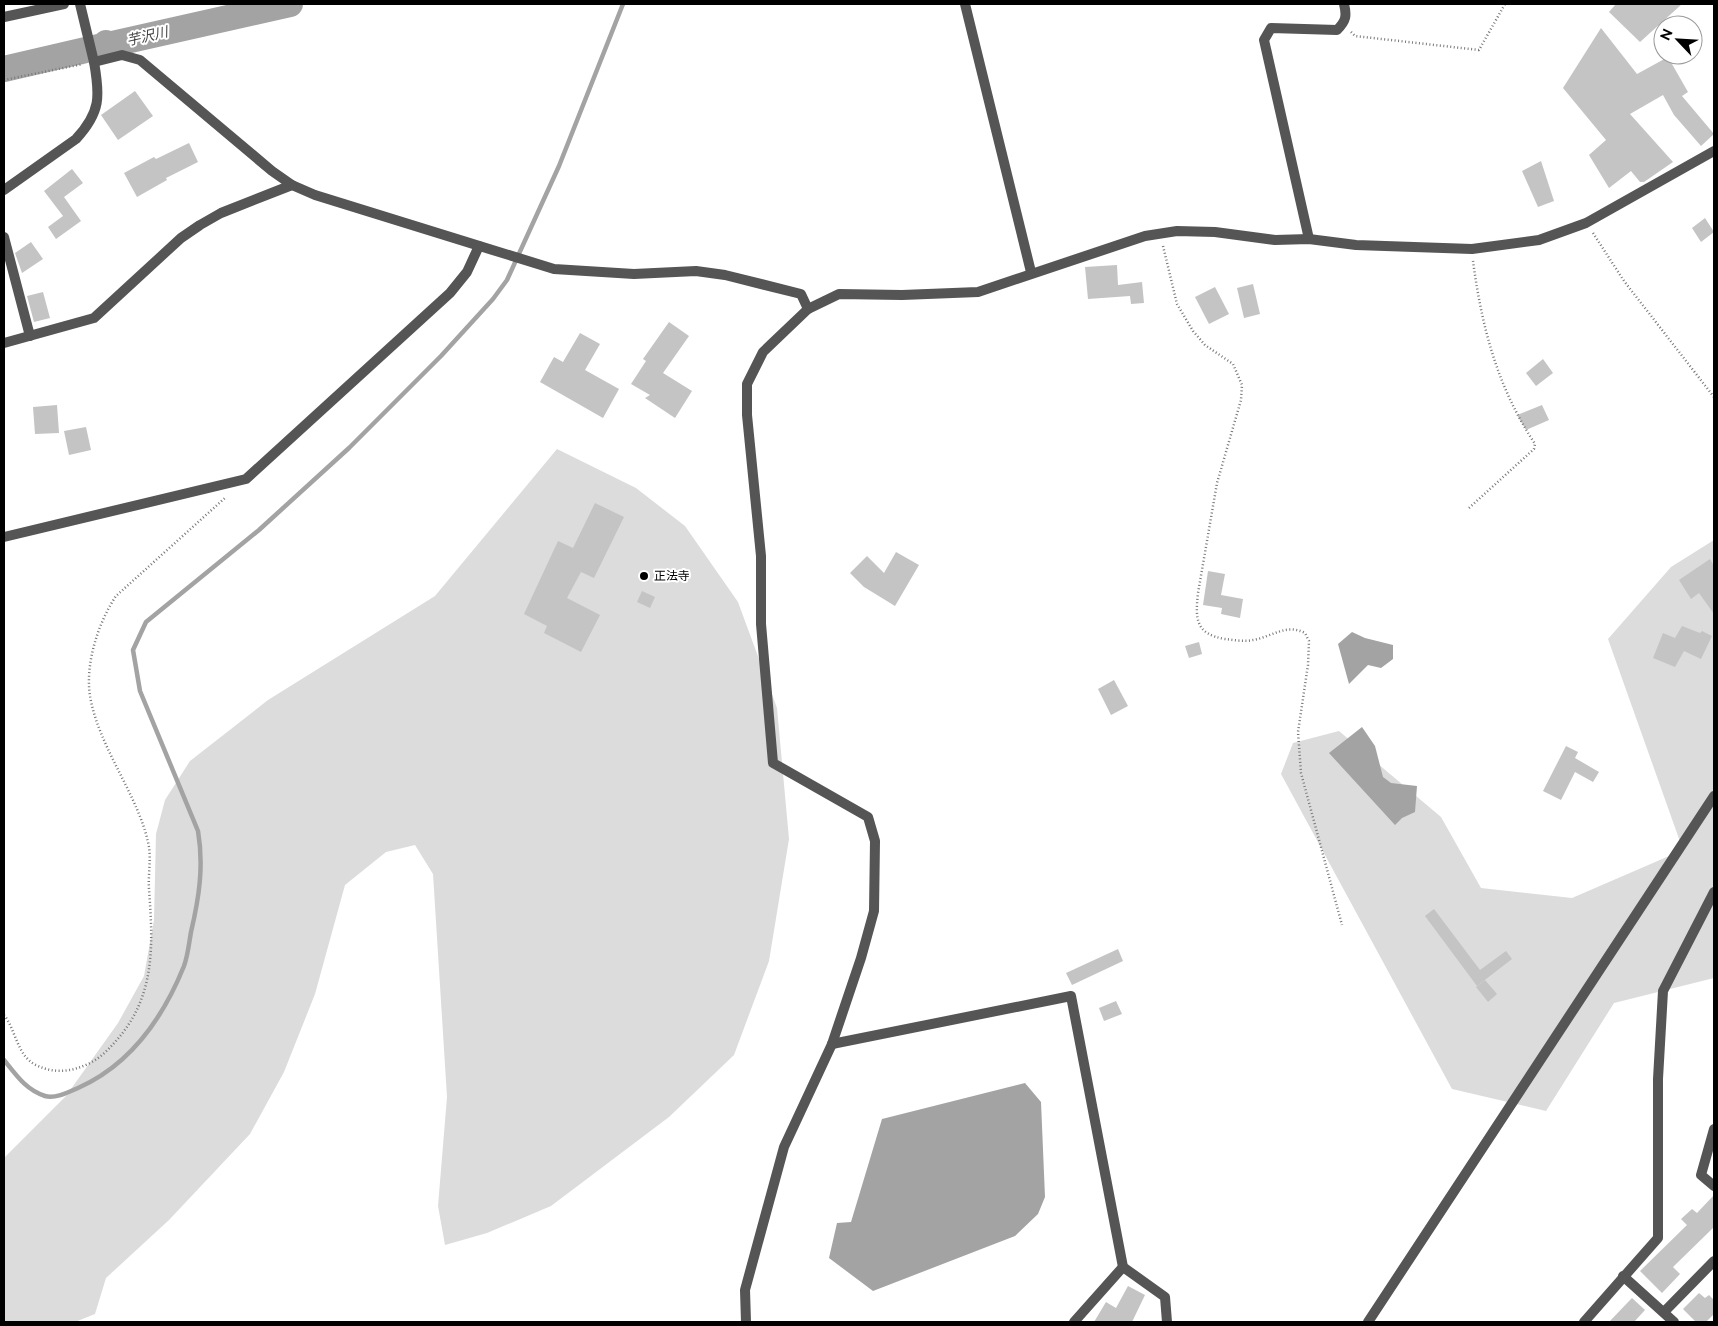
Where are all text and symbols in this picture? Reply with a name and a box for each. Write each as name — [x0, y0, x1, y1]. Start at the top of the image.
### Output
north arrow — [1653, 15, 1703, 65]
water label: 芋沢川 — [125, 23, 171, 49]
text: N — [1657, 26, 1676, 43]
place label: 正法寺 — [654, 569, 690, 583]
marker: 正法寺 — [638, 570, 650, 582]

